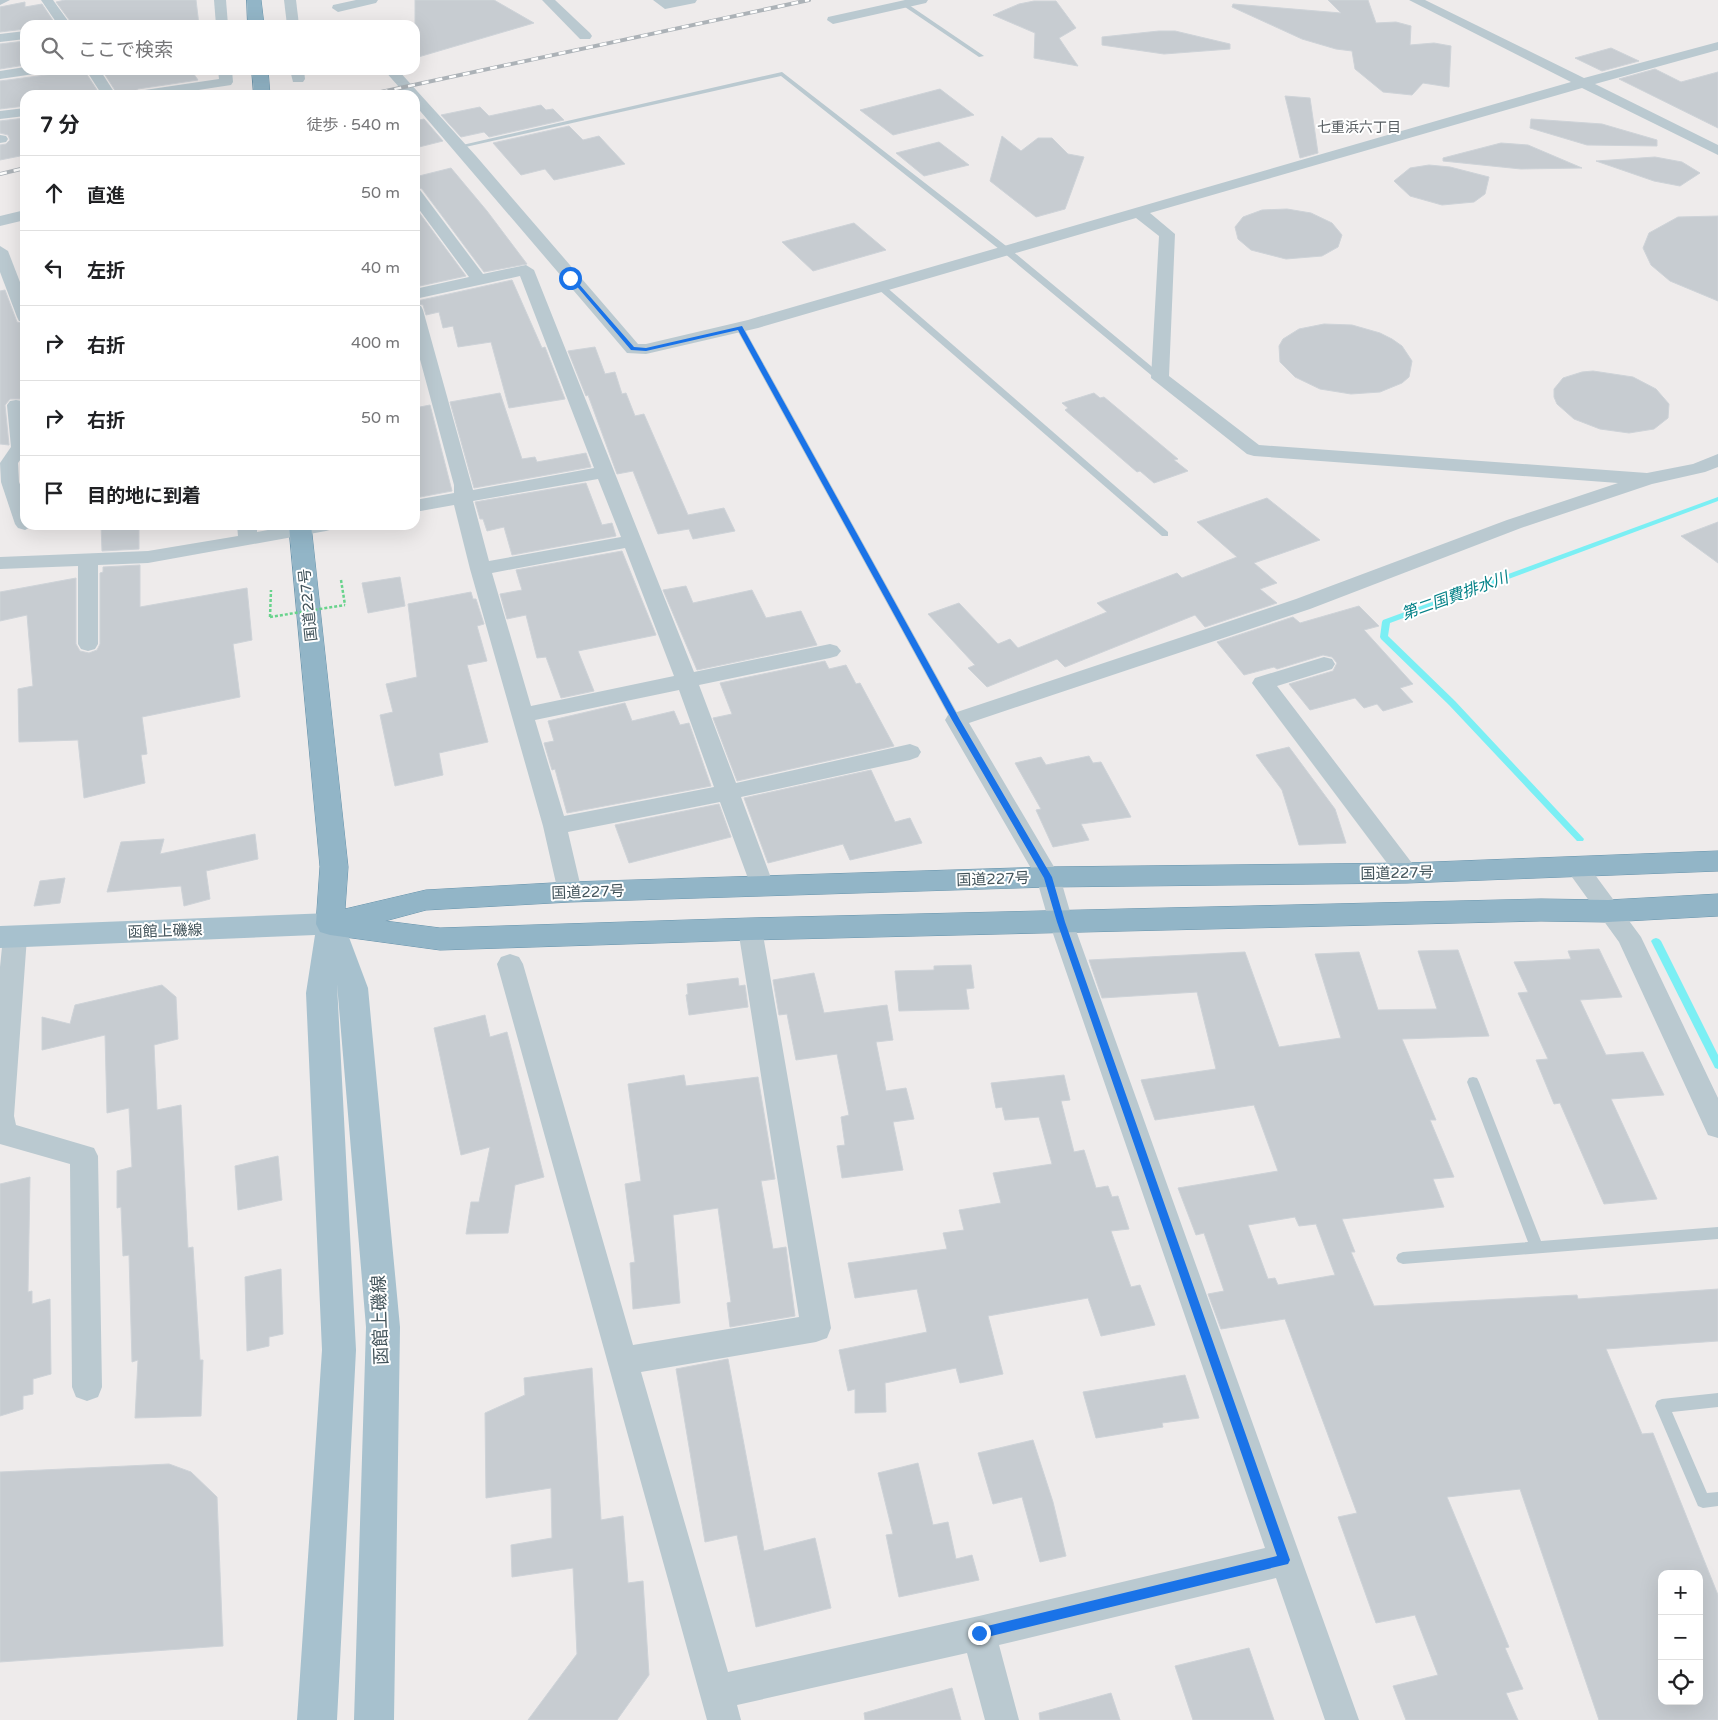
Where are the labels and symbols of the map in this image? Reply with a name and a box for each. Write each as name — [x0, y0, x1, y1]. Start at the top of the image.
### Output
district label: 七重浜六丁目 — [1317, 119, 1401, 136]
route start — [559, 267, 582, 290]
water label: 第二国費排水川 — [1399, 567, 1513, 625]
street label: 国道227号 — [295, 568, 321, 642]
street label: 国道227号 — [1360, 863, 1434, 883]
street label: 国道227号 — [956, 869, 1030, 889]
street label: 国道227号 — [551, 882, 625, 902]
street label: 函館上磯線 — [127, 921, 203, 941]
street label: 函館上磯線 — [367, 1275, 393, 1365]
route end — [968, 1622, 991, 1645]

